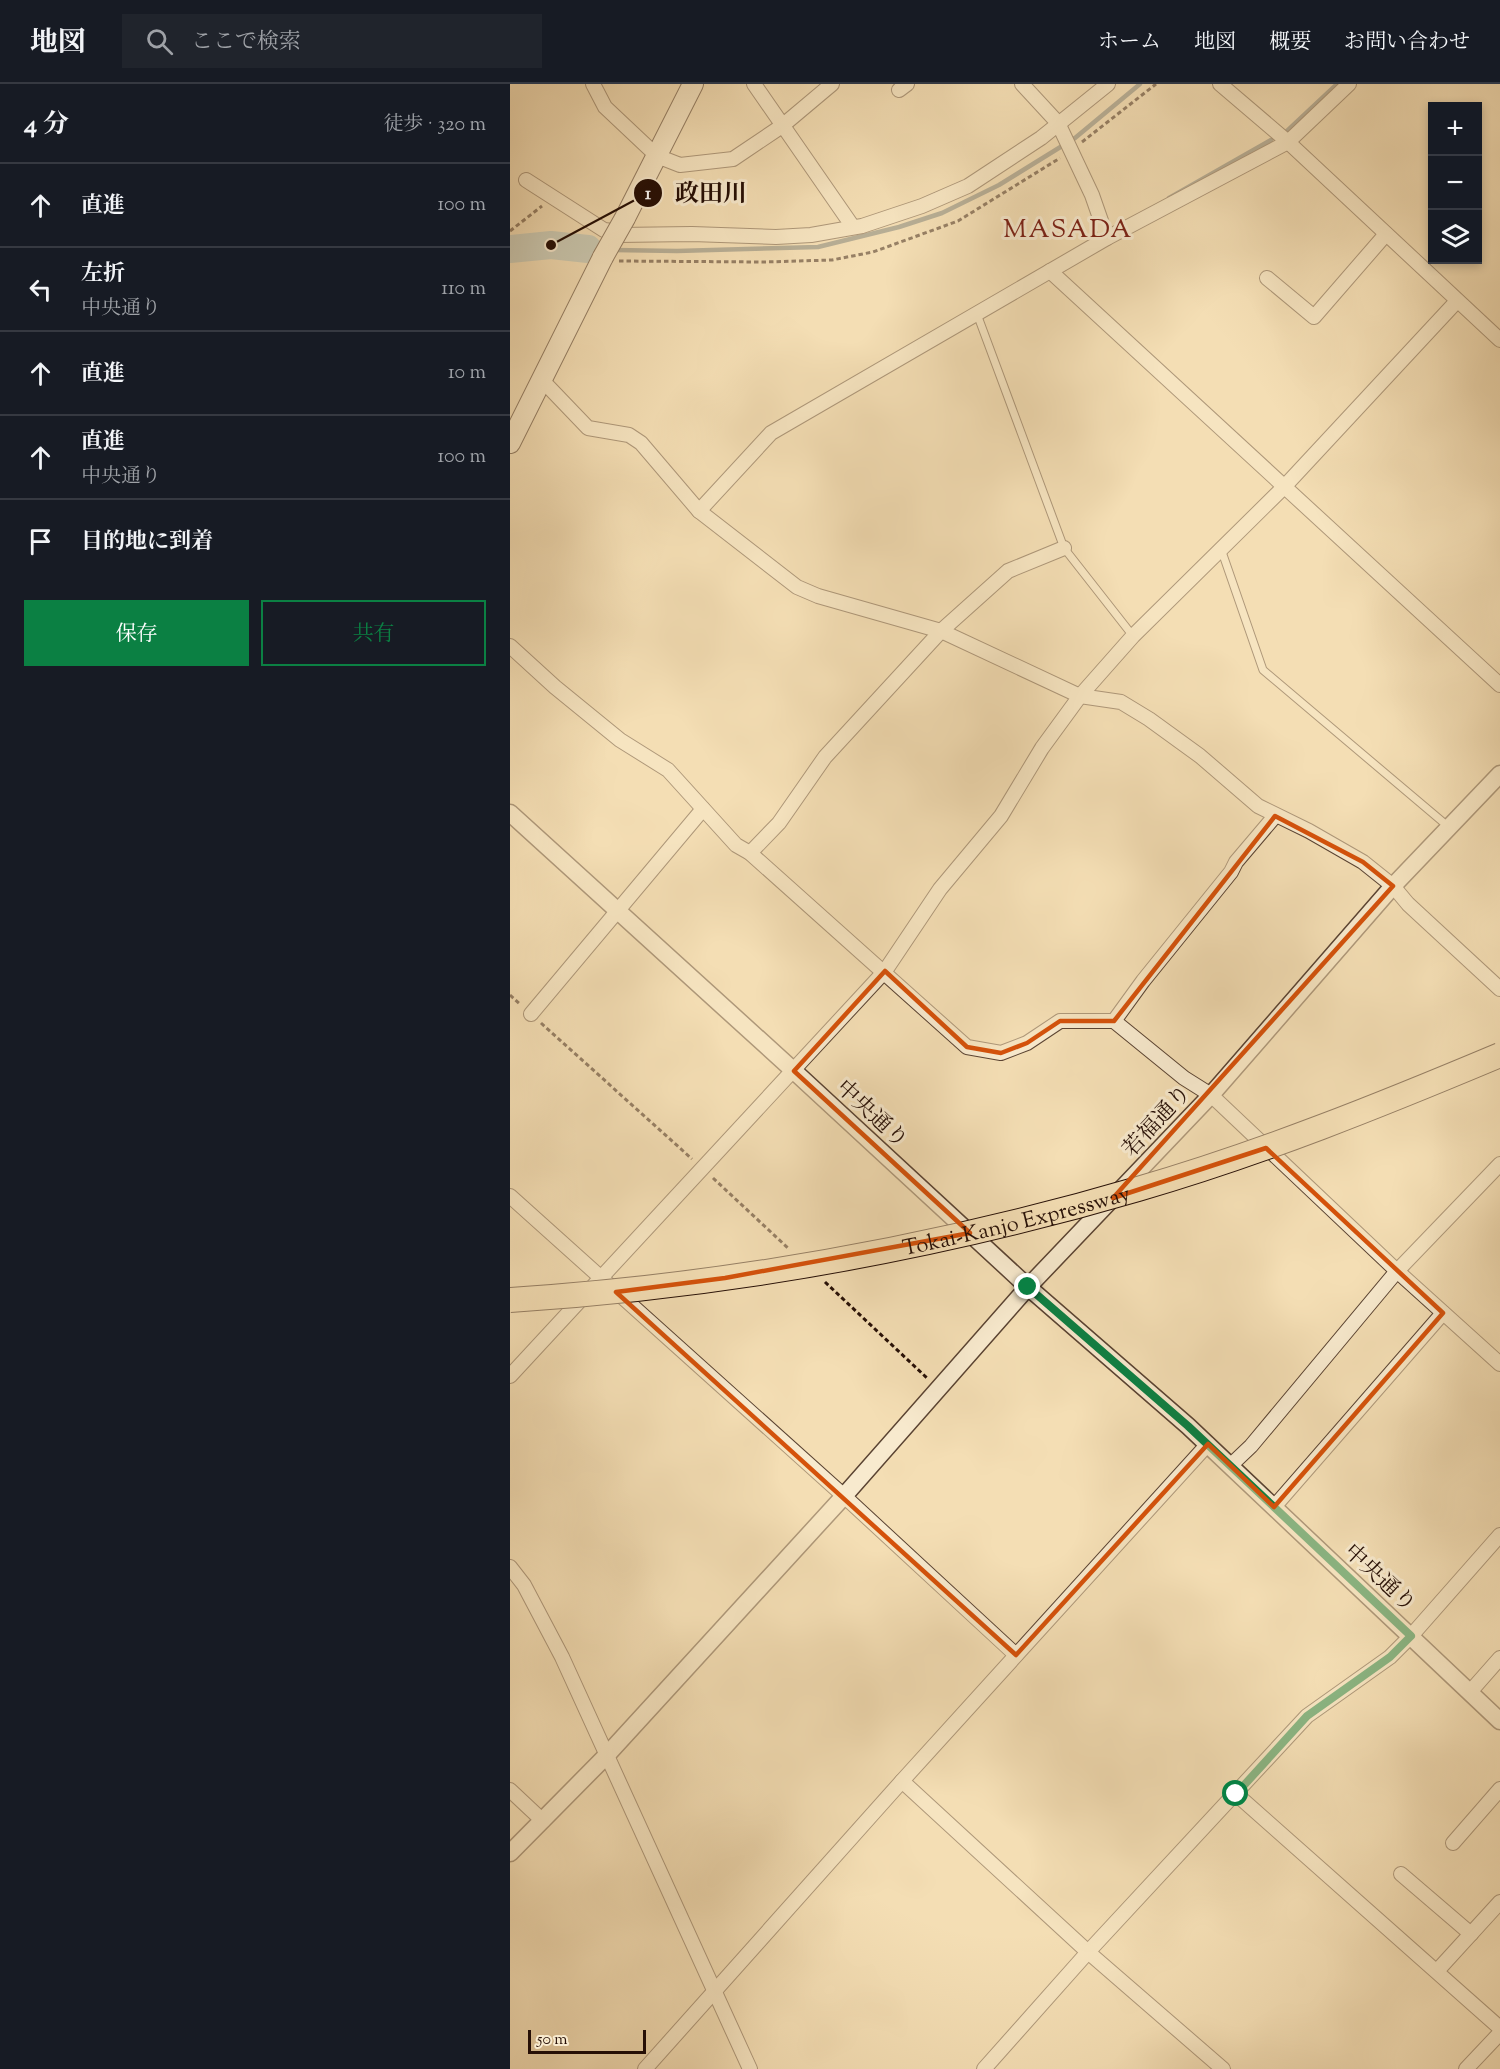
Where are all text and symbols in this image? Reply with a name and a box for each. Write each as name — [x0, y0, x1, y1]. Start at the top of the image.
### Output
search box — [122, 14, 542, 68]
text: 地図 — [30, 24, 86, 64]
icon: search — [143, 25, 176, 58]
text: ここで検索 — [191, 27, 301, 59]
text: ホーム — [1098, 28, 1161, 58]
text: 地図 — [1194, 28, 1236, 58]
text: 概要 — [1269, 28, 1311, 58]
text: お問い合わせ — [1344, 28, 1470, 58]
map controls — [1428, 102, 1482, 264]
button: + — [1428, 102, 1482, 156]
text: 4 分 — [24, 107, 69, 144]
text: 徒歩 · 320 m — [384, 111, 486, 140]
button: − — [1428, 156, 1482, 210]
callout: 政田川 — [633, 172, 759, 214]
text: 政田川 — [675, 178, 747, 212]
text: 1 — [645, 182, 652, 208]
icon: ahead — [24, 189, 57, 222]
text: 直進 — [81, 191, 125, 223]
text: 100 m — [437, 191, 486, 220]
button: layers — [1428, 210, 1482, 264]
district label: MASADA — [1003, 212, 1133, 249]
text: 左折 — [81, 259, 125, 291]
icon: left — [24, 273, 57, 306]
text: 110 m — [441, 275, 486, 304]
text: 中央通り — [81, 295, 161, 324]
icon: ahead — [24, 357, 57, 390]
text: 直進 — [81, 359, 125, 391]
text: 10 m — [448, 359, 486, 388]
text: 直進 — [81, 427, 125, 459]
icon: ahead — [24, 441, 57, 474]
text: 100 m — [437, 443, 486, 472]
text: 中央通り — [81, 463, 161, 492]
icon: arrive — [24, 525, 57, 558]
text: 目的地に到着 — [81, 527, 213, 559]
button: 保存 — [24, 600, 249, 666]
button: 共有 — [261, 600, 486, 666]
street label: 中央通り — [828, 1073, 914, 1157]
street label: 若福通り — [1116, 1079, 1200, 1165]
street label: Tokai-Kanjo Expressway — [900, 1179, 1134, 1266]
route end — [1014, 1273, 1040, 1299]
street label: 中央通り — [1336, 1537, 1422, 1621]
route start — [1222, 1780, 1248, 1806]
scale bar — [528, 2027, 646, 2054]
text: 50 m — [537, 2029, 568, 2052]

